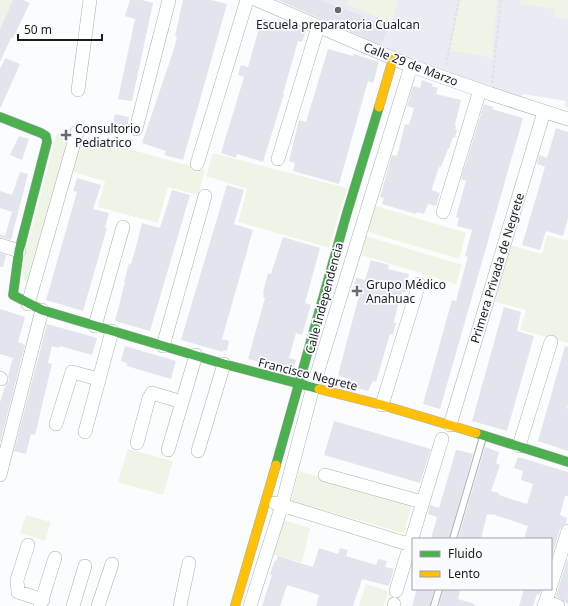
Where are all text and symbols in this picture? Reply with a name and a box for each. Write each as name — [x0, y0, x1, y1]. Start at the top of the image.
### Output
marker: Escuela preparatoria Cualcan — [333, 5, 343, 15]
scale bar — [18, 16, 102, 42]
place label: Escuela preparatoria Cualcan — [256, 16, 420, 33]
text: 50 m — [24, 21, 52, 38]
street label: Calle 29 de Marzo — [361, 38, 461, 90]
place label: Consultorio Pediatrico — [75, 120, 140, 151]
marker: Consultorio Pediatrico — [60, 129, 72, 141]
street label: Primera Privada de Negrete — [466, 191, 528, 345]
street label: Calle Independencia — [301, 240, 347, 356]
place label: Grupo Médico Anahuac — [366, 276, 446, 307]
marker: Grupo Médico Anahuac — [351, 285, 363, 297]
street label: Francisco Negrete — [257, 353, 360, 395]
legend — [412, 538, 552, 590]
text: Fluido — [448, 545, 482, 562]
text: Lento — [448, 565, 480, 582]

